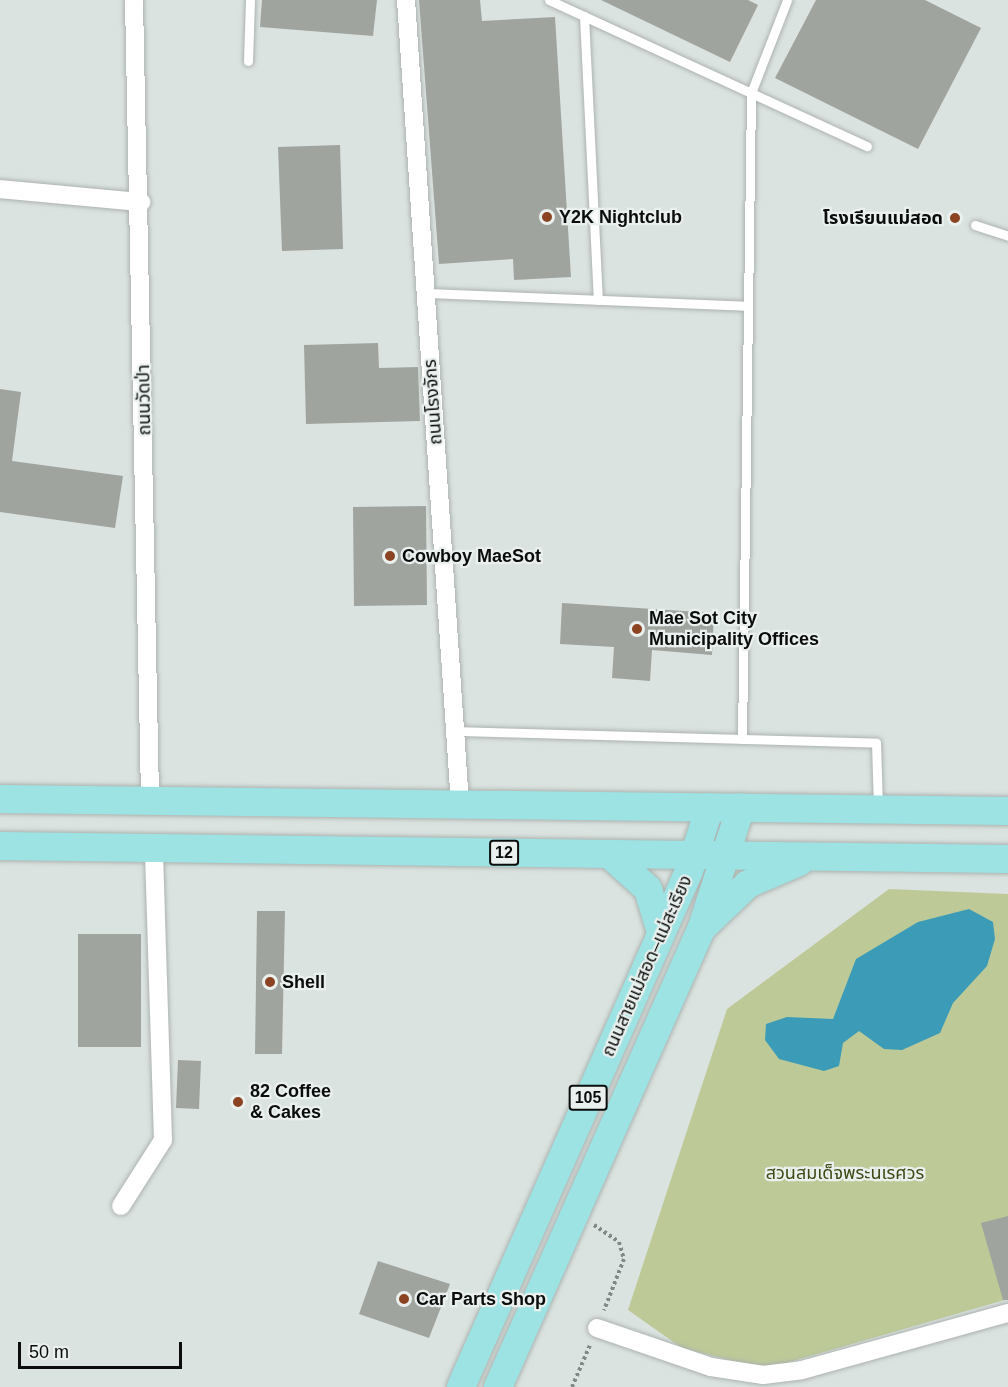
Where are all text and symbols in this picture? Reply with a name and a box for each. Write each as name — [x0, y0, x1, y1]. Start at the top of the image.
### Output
place label: Y2K Nightclub — [559, 206, 682, 228]
place label: โรงเรียนแม่สอด — [823, 207, 943, 229]
marker: Y2K Nightclub — [540, 210, 554, 224]
marker: โรงเรียนแม่สอด — [948, 211, 962, 225]
street label: ถนนโรงจักร — [419, 358, 447, 446]
street label: ถนนวัดป่า — [133, 364, 155, 436]
place label: Cowboy MaeSot — [402, 545, 541, 567]
marker: Cowboy MaeSot — [383, 549, 397, 563]
place label: Mae Sot City Municipality Offices — [649, 608, 819, 650]
marker: Mae Sot City Municipality Offices — [630, 622, 644, 636]
road number: 12 — [489, 840, 519, 866]
street label: ถนนสายแม่สอด–แม่สะเรียง — [597, 872, 697, 1060]
place label: Shell — [282, 971, 325, 993]
marker: Shell — [263, 975, 277, 989]
place label: 82 Coffee & Cakes — [250, 1081, 331, 1124]
road number: 105 — [568, 1085, 608, 1111]
marker: 82 Coffee & Cakes — [231, 1095, 245, 1109]
park label: สวนสมเด็จพระนเรศวร — [766, 1162, 924, 1184]
place label: Car Parts Shop — [416, 1288, 546, 1310]
marker: Car Parts Shop — [397, 1292, 411, 1306]
scale bar — [21, 1330, 184, 1368]
text: 50 m — [29, 1342, 69, 1362]

